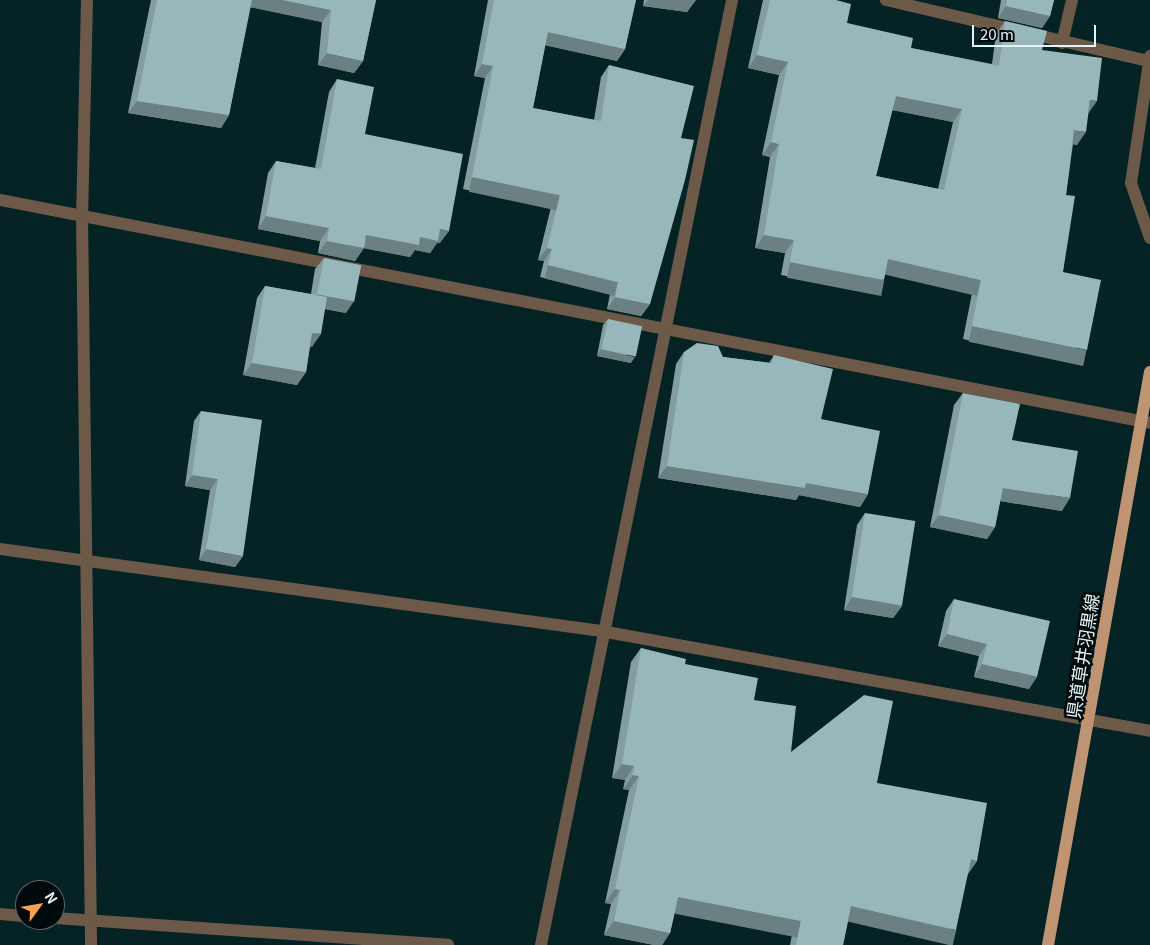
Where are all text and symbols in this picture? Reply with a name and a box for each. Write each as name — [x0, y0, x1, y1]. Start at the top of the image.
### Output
scale bar — [975, 15, 1099, 47]
text: 20 m — [980, 23, 1014, 44]
street label: 県道草井羽黒線 — [1061, 592, 1103, 720]
north arrow — [15, 880, 65, 930]
text: N — [41, 888, 63, 907]

